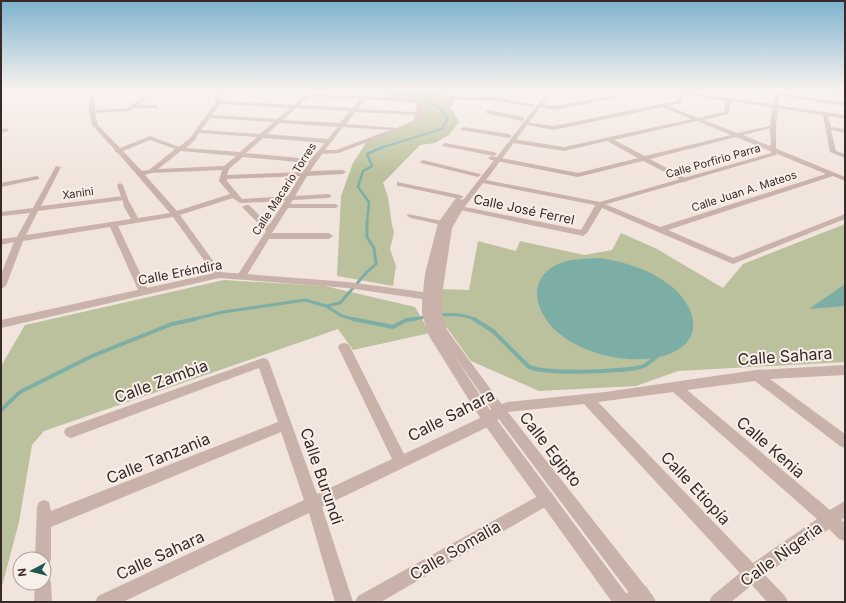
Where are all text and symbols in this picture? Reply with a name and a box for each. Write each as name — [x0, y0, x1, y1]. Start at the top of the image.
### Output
street label: Calle Macario Torres — [249, 140, 319, 238]
street label: Calle Porfirio Parra — [664, 141, 762, 181]
street label: Calle Juan A. Mateos — [690, 167, 799, 215]
street label: Xanini — [61, 184, 95, 202]
street label: Calle José Ferrel — [472, 190, 576, 228]
street label: Calle Eréndira — [137, 256, 223, 288]
street label: Calle Sahara — [737, 343, 833, 369]
street label: Calle Zambia — [112, 355, 210, 407]
street label: Calle Sahara — [404, 385, 498, 445]
street label: Calle Egipto — [515, 407, 587, 491]
street label: Calle Kenia — [733, 412, 809, 482]
street label: Calle Burundi — [296, 425, 348, 527]
street label: Calle Tanzania — [103, 428, 213, 488]
street label: Calle Etiopía — [657, 447, 735, 529]
street label: Calle Somalia — [406, 516, 504, 584]
street label: Calle Nigeria — [736, 518, 826, 590]
street label: Calle Sahara — [113, 526, 207, 584]
north arrow — [12, 551, 52, 591]
text: N — [15, 567, 30, 577]

